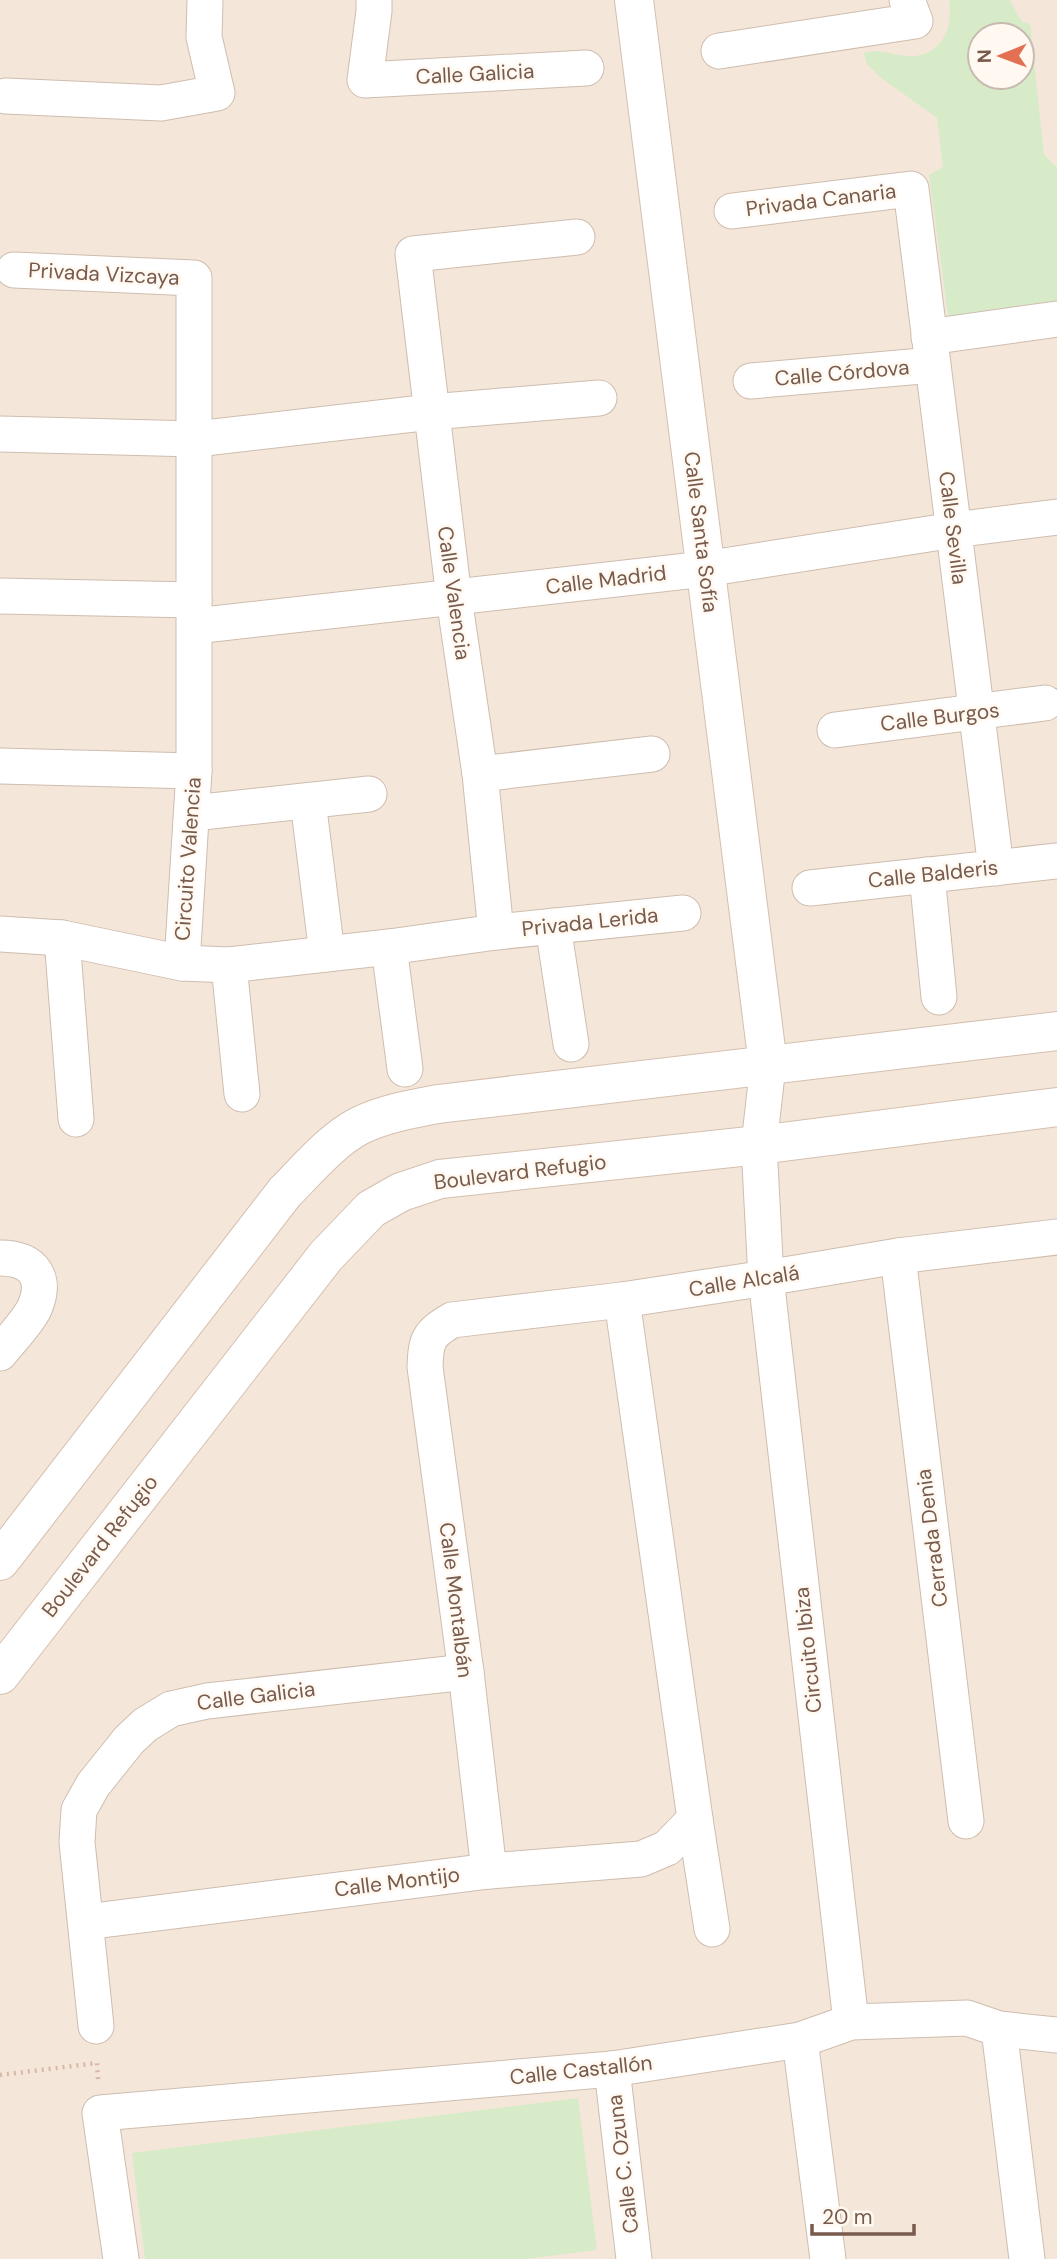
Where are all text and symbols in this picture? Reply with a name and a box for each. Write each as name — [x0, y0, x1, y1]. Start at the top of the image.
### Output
north arrow — [966, 21, 1036, 91]
text: N — [972, 49, 997, 63]
street label: Calle Galicia — [415, 57, 535, 91]
street label: Privada Canaria — [744, 177, 898, 223]
street label: Privada Vizcaya — [28, 256, 180, 292]
street label: Calle Córdova — [773, 353, 911, 393]
street label: Calle Santa Sofía — [677, 450, 725, 614]
street label: Calle Sevilla — [932, 470, 974, 586]
street label: Calle Valencia — [431, 524, 477, 662]
street label: Calle Madrid — [544, 559, 668, 601]
street label: Calle Burgos — [879, 696, 1001, 738]
street label: Circuito Valencia — [168, 776, 208, 942]
street label: Calle Balderis — [867, 853, 999, 895]
street label: Privada Lerida — [520, 901, 660, 943]
street label: Boulevard Refugio — [432, 1148, 608, 1196]
street label: Calle Alcalá — [687, 1258, 801, 1304]
street label: Cerrada Denia — [910, 1467, 954, 1609]
street label: Boulevard Refugio — [36, 1469, 164, 1623]
street label: Calle Montalbán — [433, 1521, 479, 1679]
street label: Circuito Ibiza — [787, 1586, 829, 1714]
street label: Calle Galicia — [195, 1675, 317, 1717]
street label: Calle Montijo — [333, 1860, 461, 1904]
street label: Calle Castallón — [508, 2049, 654, 2091]
street label: Calle C. Ozuna — [601, 2093, 645, 2235]
scale bar — [812, 2192, 914, 2236]
text: 20 m — [822, 2203, 873, 2231]

